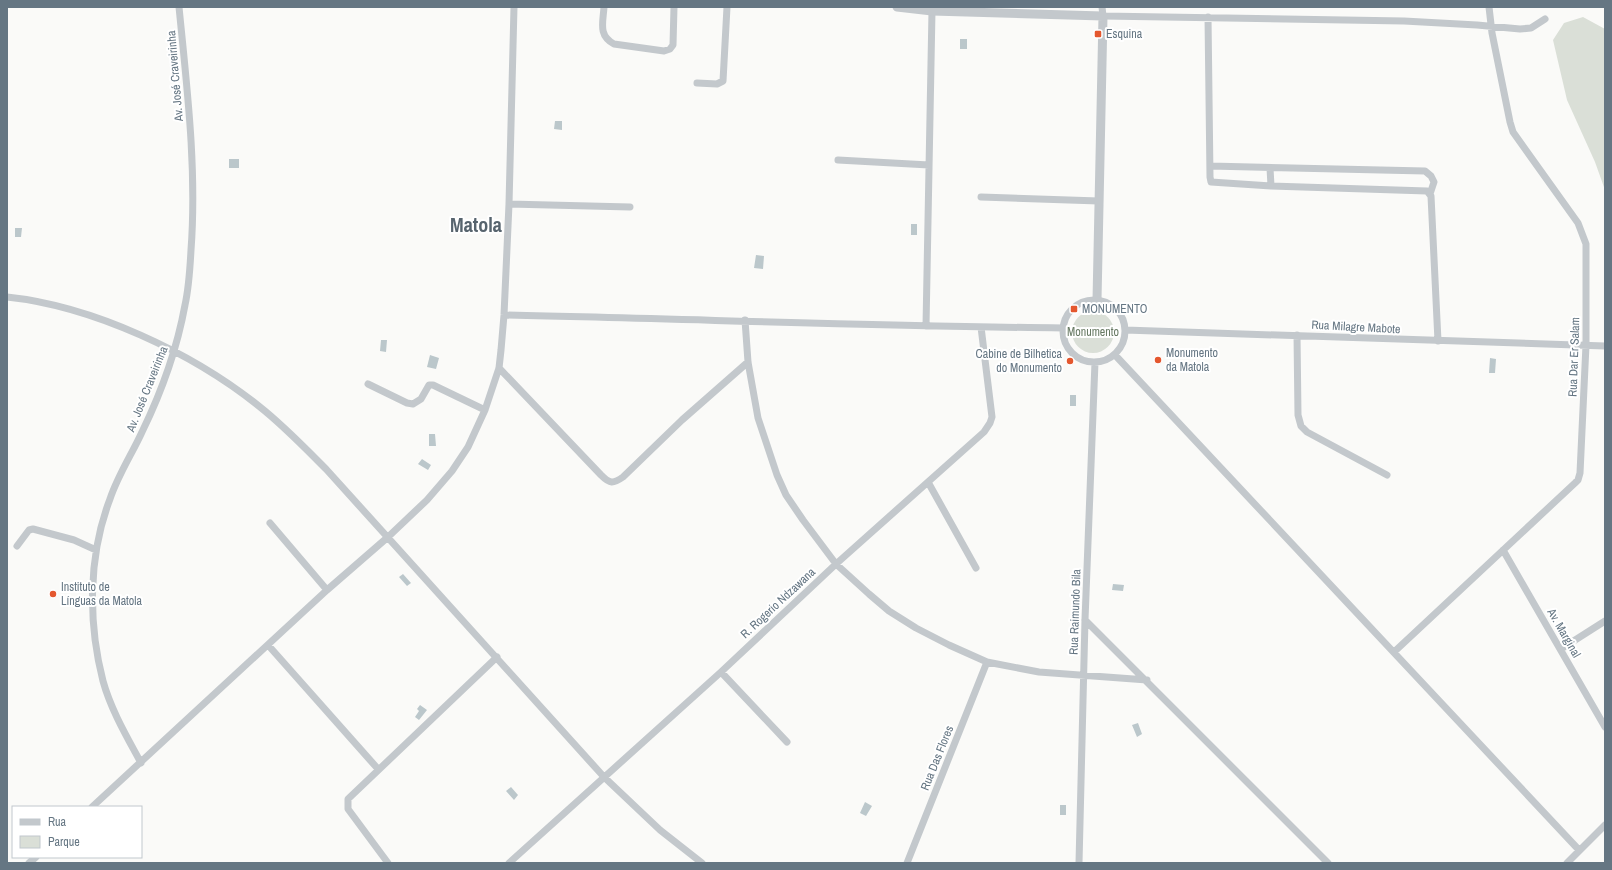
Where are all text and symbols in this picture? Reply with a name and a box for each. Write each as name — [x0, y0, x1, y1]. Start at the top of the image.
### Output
place label: Esquina — [1106, 26, 1143, 42]
street label: Av. José Craveirinha — [163, 29, 187, 123]
marker: Esquina — [1093, 29, 1103, 39]
district label: Matola — [450, 211, 502, 238]
place label: MONUMENTO — [1082, 301, 1148, 317]
marker: MONUMENTO — [1069, 304, 1079, 314]
street label: Rua Milagre Mabote — [1311, 317, 1401, 337]
street label: Rua Dar Er Salam — [1565, 317, 1583, 397]
park label: Monumento — [1067, 324, 1119, 340]
street label: Av. José Craveirinha — [122, 343, 172, 435]
place label: Monumento da Matola — [1166, 345, 1218, 375]
place label: Cabine de Bilhetica do Monumento — [976, 346, 1063, 376]
marker: Monumento da Matola — [1153, 355, 1163, 365]
marker: Cabine de Bilhetica do Monumento — [1065, 356, 1075, 366]
street label: R. Rogerio Ndzawana — [737, 564, 819, 642]
street label: Rua Raimundo Bila — [1066, 568, 1085, 655]
place label: Instituto de Línguas da Matola — [61, 579, 142, 609]
marker: Instituto de Línguas da Matola — [48, 589, 58, 599]
street label: Av. Marginal — [1543, 605, 1585, 661]
street label: Rua Das Flores — [917, 723, 957, 793]
legend — [12, 806, 142, 858]
text: Rua — [48, 814, 67, 830]
text: Parque — [48, 834, 80, 850]

